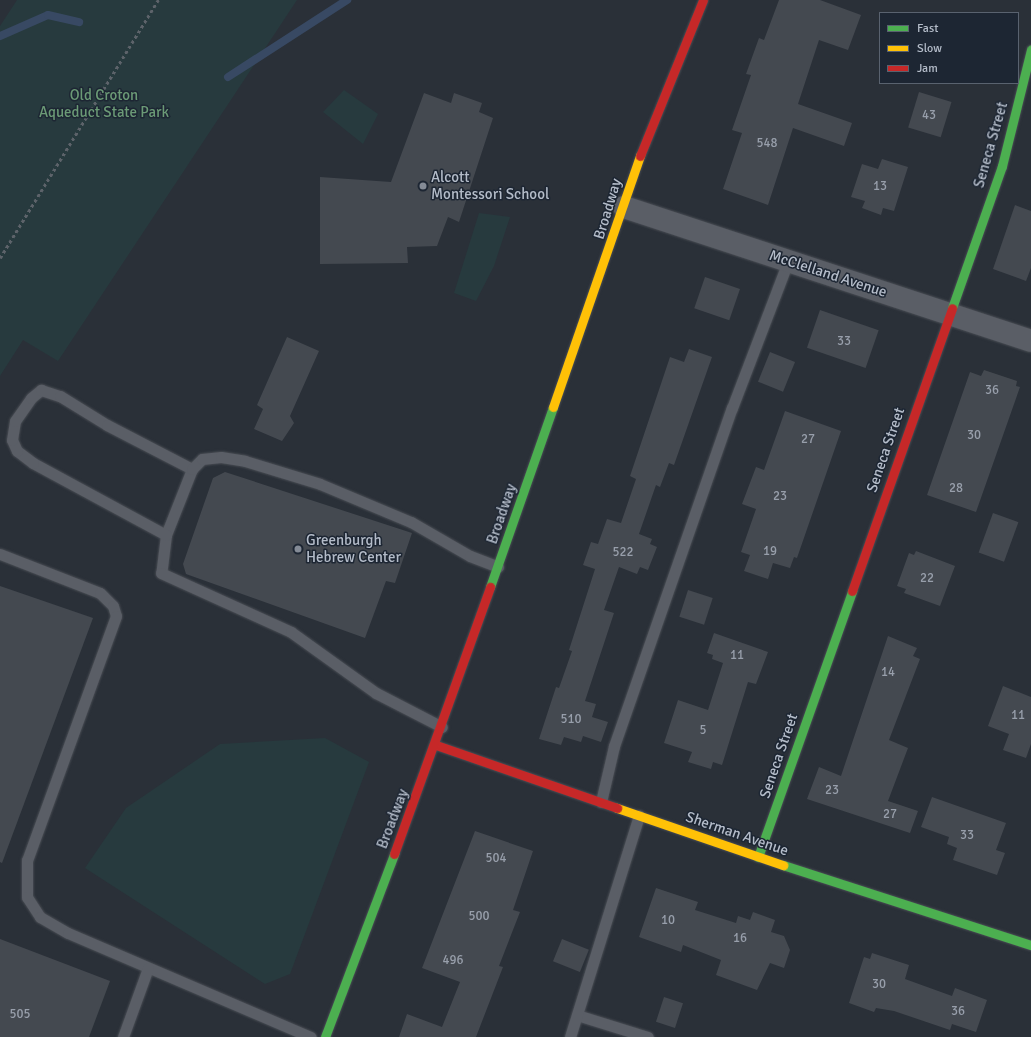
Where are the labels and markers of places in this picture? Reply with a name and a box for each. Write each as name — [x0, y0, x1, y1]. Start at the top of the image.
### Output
place label: Alcott Montessori School — [431, 168, 549, 203]
marker: Alcott Montessori School — [418, 181, 428, 191]
place label: Greenburgh Hebrew Center — [306, 531, 401, 566]
marker: Greenburgh Hebrew Center — [293, 544, 303, 554]

